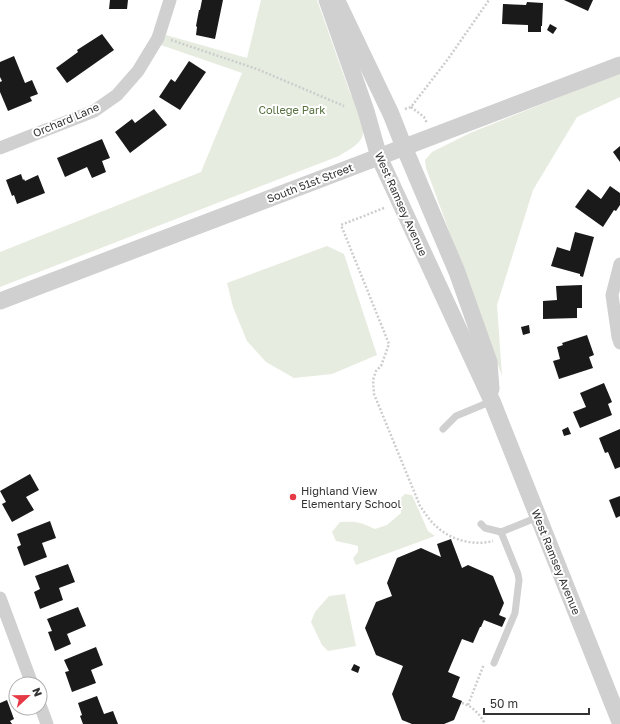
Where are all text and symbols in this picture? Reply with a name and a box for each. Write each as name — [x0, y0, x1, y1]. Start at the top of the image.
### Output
street label: Orchard Lane — [31, 100, 101, 139]
park label: College Park — [258, 103, 326, 116]
street label: West Ramsey Avenue — [373, 150, 430, 258]
street label: South 51st Street — [265, 160, 355, 205]
place label: Highland View Elementary School — [301, 484, 401, 510]
marker: Highland View Elementary School — [288, 492, 298, 502]
street label: West Ramsey Avenue — [529, 507, 584, 616]
north arrow — [8, 676, 48, 716]
text: N — [30, 686, 45, 698]
scale bar — [484, 690, 589, 716]
text: 50 m — [490, 696, 518, 711]

